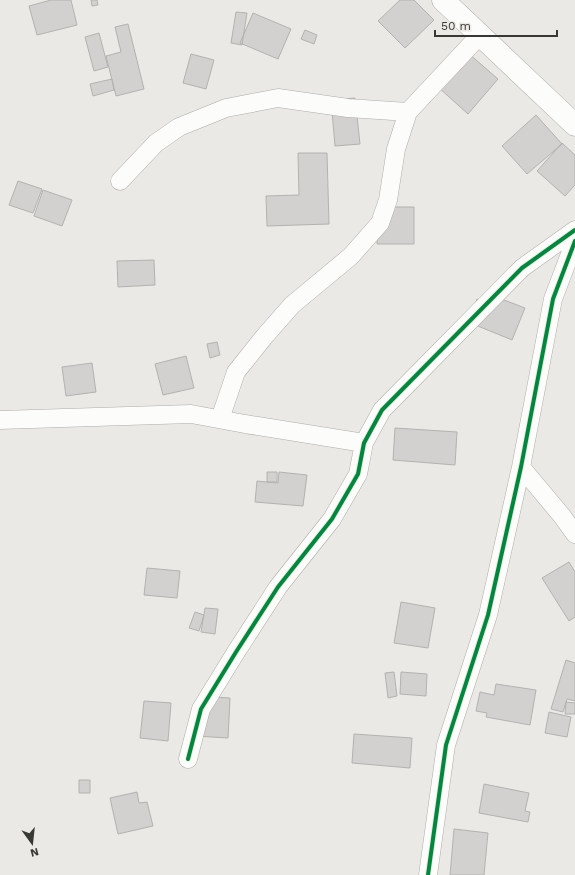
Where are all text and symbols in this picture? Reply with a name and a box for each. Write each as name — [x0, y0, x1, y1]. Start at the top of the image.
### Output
scale bar — [435, 12, 557, 38]
text: 50 m — [441, 19, 471, 33]
north arrow — [12, 823, 52, 863]
text: N — [29, 845, 40, 860]

